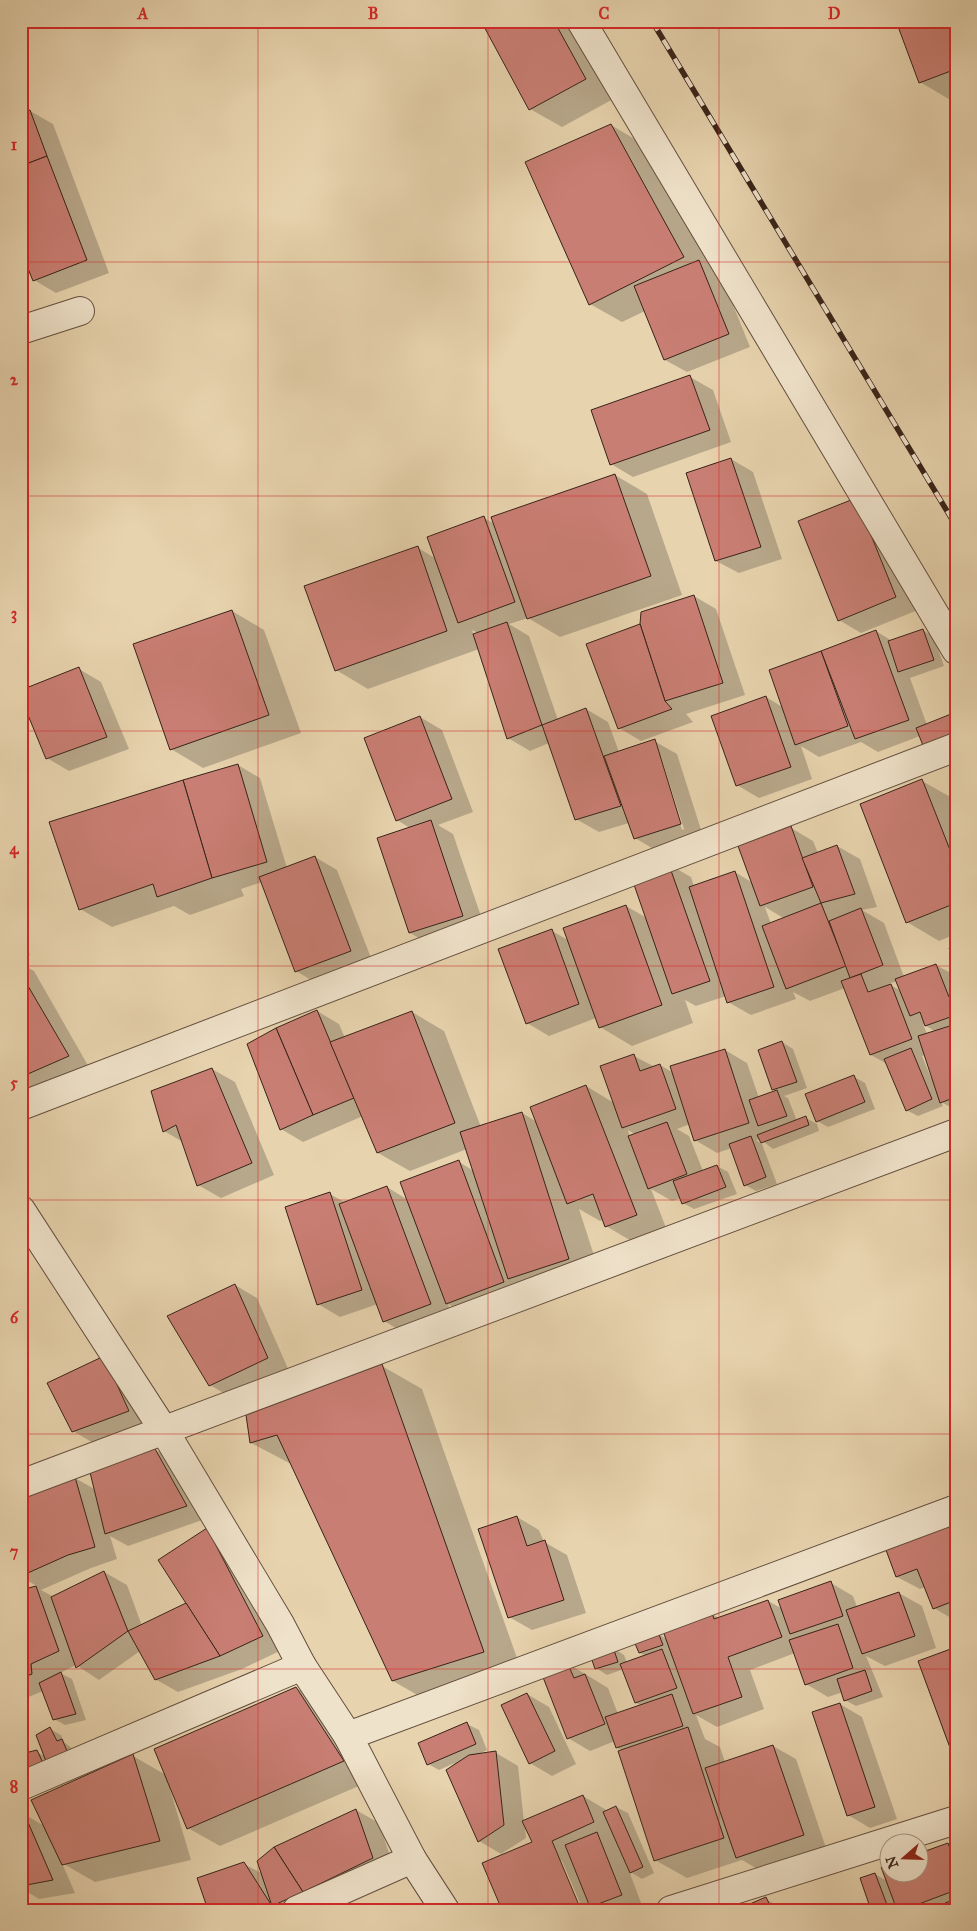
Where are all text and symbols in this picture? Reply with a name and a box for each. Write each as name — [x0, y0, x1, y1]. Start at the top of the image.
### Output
text: A — [137, 4, 149, 23]
text: B — [368, 4, 378, 23]
text: C — [599, 4, 610, 23]
text: D — [828, 4, 841, 23]
text: 1 — [11, 135, 18, 154]
text: 2 — [10, 370, 19, 389]
text: 3 — [11, 604, 17, 624]
text: 4 — [10, 839, 20, 859]
text: 5 — [10, 1073, 18, 1092]
text: 6 — [10, 1308, 19, 1327]
text: 7 — [10, 1542, 19, 1561]
text: 8 — [10, 1777, 18, 1796]
north arrow — [880, 1834, 930, 1884]
text: N — [882, 1854, 902, 1871]

